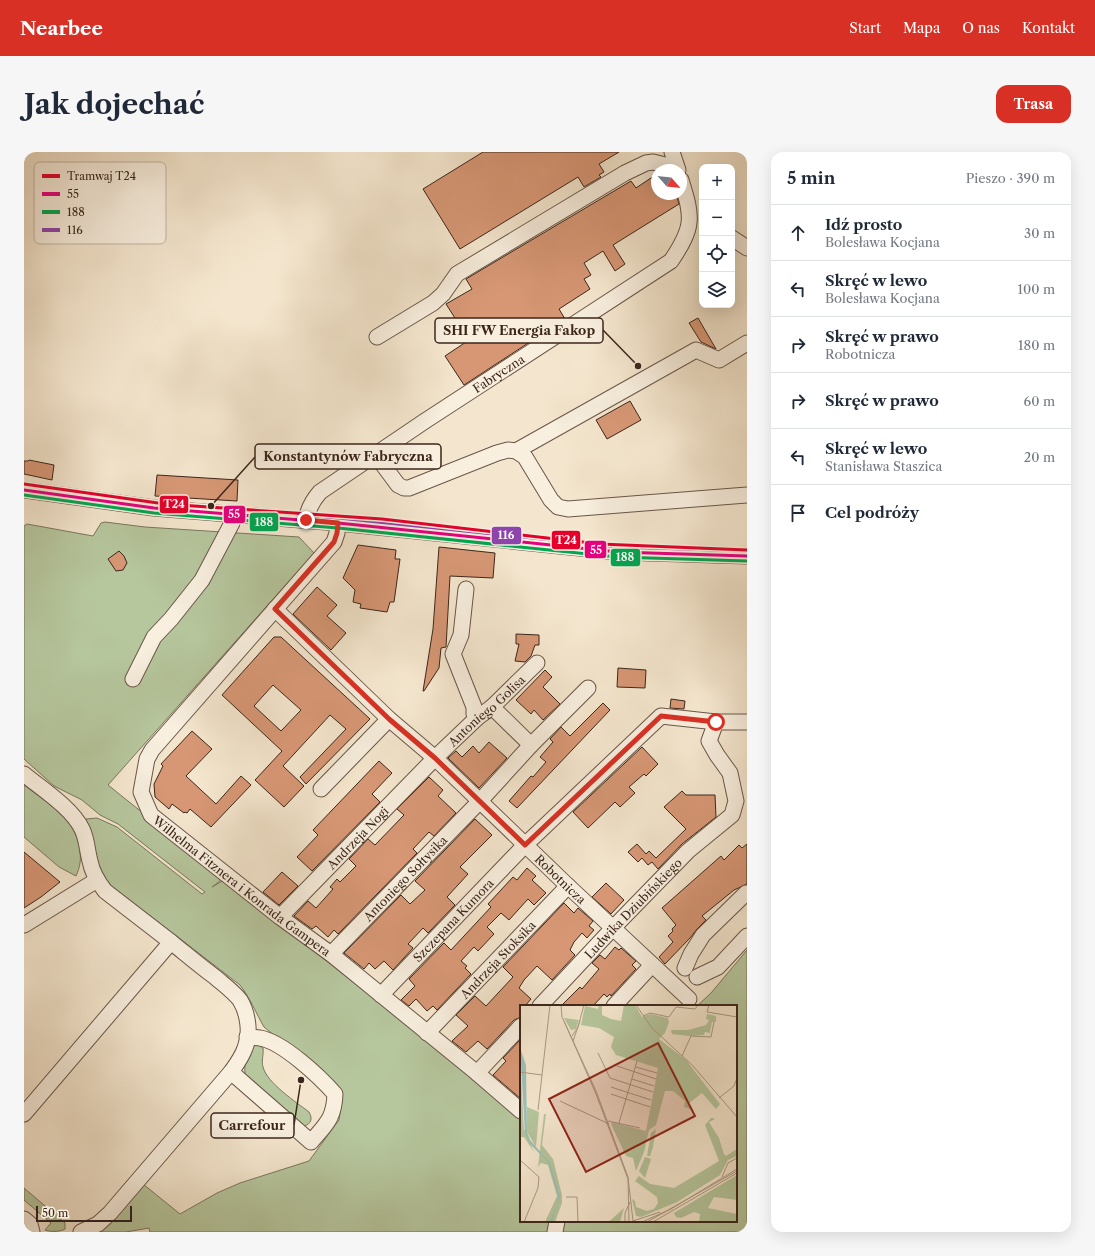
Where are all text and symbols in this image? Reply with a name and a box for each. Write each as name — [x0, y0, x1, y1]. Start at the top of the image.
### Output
text: Nearbee — [20, 17, 103, 40]
text: Start — [849, 19, 881, 37]
text: Mapa — [903, 19, 940, 37]
text: O nas — [962, 19, 1000, 37]
text: Kontakt — [1022, 19, 1075, 37]
button: Trasa — [996, 85, 1071, 123]
text: Jak dojechać — [24, 87, 204, 121]
legend — [34, 162, 166, 244]
north arrow — [651, 164, 687, 200]
map controls — [699, 164, 735, 308]
button: + — [699, 164, 735, 200]
text: 5 min — [787, 168, 835, 188]
text: Tramwaj T24 — [67, 169, 136, 183]
text: Pieszo · 390 m — [966, 170, 1055, 186]
text: 55 — [67, 187, 79, 201]
button: − — [699, 200, 735, 236]
text: 188 — [67, 205, 85, 219]
text: Idź prosto — [825, 215, 902, 234]
icon: ahead — [787, 222, 809, 244]
text: 116 — [67, 223, 83, 237]
text: 30 m — [1024, 225, 1055, 241]
text: Bolesława Kocjana — [825, 234, 940, 250]
button: locate — [699, 236, 735, 272]
text: Skręć w lewo — [825, 271, 927, 290]
button: layers — [699, 272, 735, 308]
icon: left — [787, 278, 809, 300]
text: 100 m — [1017, 281, 1055, 297]
text: Bolesława Kocjana — [825, 290, 940, 306]
callout: SHI FW Energia Fakop — [435, 318, 603, 343]
text: SHI FW Energia Fakop — [443, 322, 595, 338]
text: Skręć w prawo — [825, 327, 939, 346]
icon: right — [787, 334, 809, 356]
text: 180 m — [1018, 337, 1055, 353]
text: Robotnicza — [825, 346, 895, 362]
street label: Fabryczna — [470, 351, 528, 396]
icon: right — [787, 390, 809, 412]
text: Skręć w prawo — [825, 391, 939, 410]
text: 60 m — [1024, 393, 1055, 409]
text: Skręć w lewo — [825, 439, 927, 458]
callout: Konstantynów Fabryczna — [255, 444, 441, 469]
icon: left — [787, 446, 809, 468]
text: Konstantynów Fabryczna — [263, 448, 433, 464]
text: 20 m — [1024, 449, 1055, 465]
text: Stanisława Staszica — [825, 458, 942, 474]
line badge: T24 — [159, 495, 189, 514]
text: T24 — [163, 497, 185, 511]
icon: arrive — [787, 502, 809, 524]
text: Cel podróży — [825, 503, 919, 522]
line badge: 55 — [223, 505, 246, 524]
text: 55 — [228, 507, 240, 521]
route end — [297, 511, 315, 529]
line badge: 188 — [249, 512, 279, 532]
text: 188 — [255, 515, 273, 529]
line badge: 116 — [491, 526, 522, 545]
text: 116 — [498, 528, 515, 542]
line badge: T24 — [551, 530, 581, 550]
text: T24 — [555, 533, 577, 547]
line badge: 55 — [584, 540, 607, 559]
text: 55 — [590, 543, 602, 557]
line badge: 188 — [610, 548, 641, 567]
text: 188 — [616, 550, 634, 564]
street label: Antoniego Golisa — [444, 671, 528, 750]
route start — [707, 713, 725, 731]
street label: Andrzeja Nogi — [323, 803, 392, 873]
street label: Wilhelma Fitznera i Konrada Gampera — [149, 811, 334, 959]
street label: Antoniego Sołtysika — [359, 832, 450, 925]
street label: Robotnicza — [532, 851, 590, 907]
street label: Ludwika Dziubińskiego — [581, 855, 685, 961]
street label: Szczepana Kumora — [410, 875, 497, 965]
street label: Andrzeja Stoksika — [456, 917, 539, 1002]
inset map — [520, 1005, 737, 1222]
callout: Carrefour — [211, 1113, 294, 1138]
text: Carrefour — [219, 1117, 286, 1133]
scale bar — [36, 1204, 132, 1223]
text: 50 m — [42, 1206, 68, 1220]

